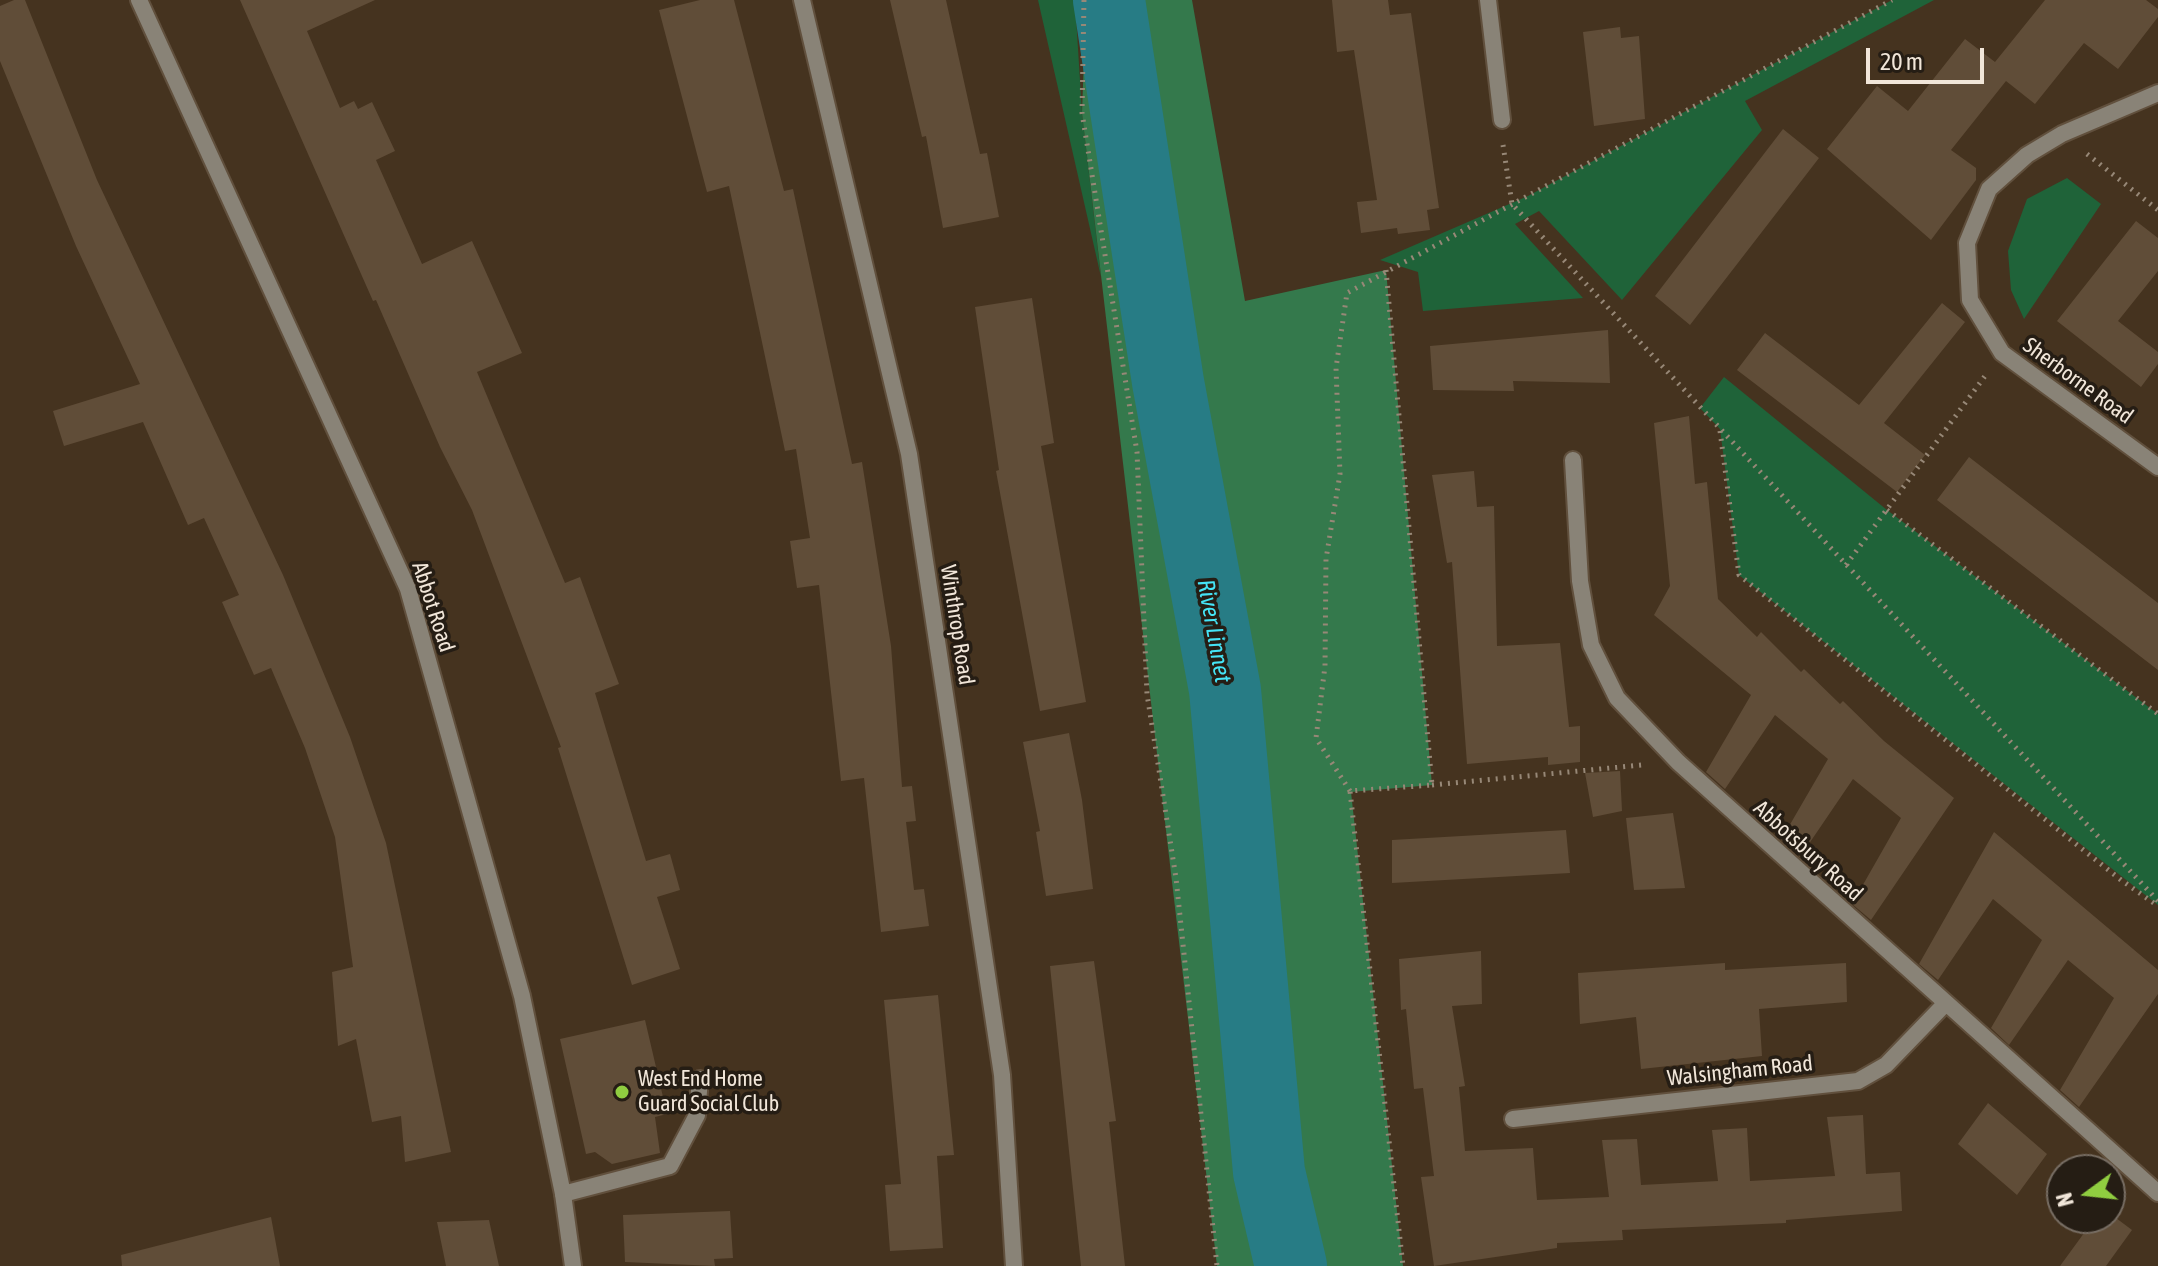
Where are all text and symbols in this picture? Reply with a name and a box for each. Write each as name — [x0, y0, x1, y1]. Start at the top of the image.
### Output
scale bar — [1870, 32, 1988, 82]
text: 20 m — [1880, 48, 1923, 75]
street label: Sherborne Road — [2018, 332, 2138, 430]
street label: Abbot Road — [406, 559, 460, 655]
street label: Winthrop Road — [935, 563, 979, 687]
water label: River Linnet — [1191, 577, 1237, 685]
street label: Abbotsbury Road — [1748, 795, 1868, 907]
street label: Walsingham Road — [1666, 1050, 1814, 1092]
place label: West End Home Guard Social Club — [638, 1066, 779, 1118]
marker: West End Home Guard Social Club — [613, 1083, 631, 1101]
north arrow — [2046, 1154, 2126, 1234]
text: N — [2051, 1190, 2079, 1209]

